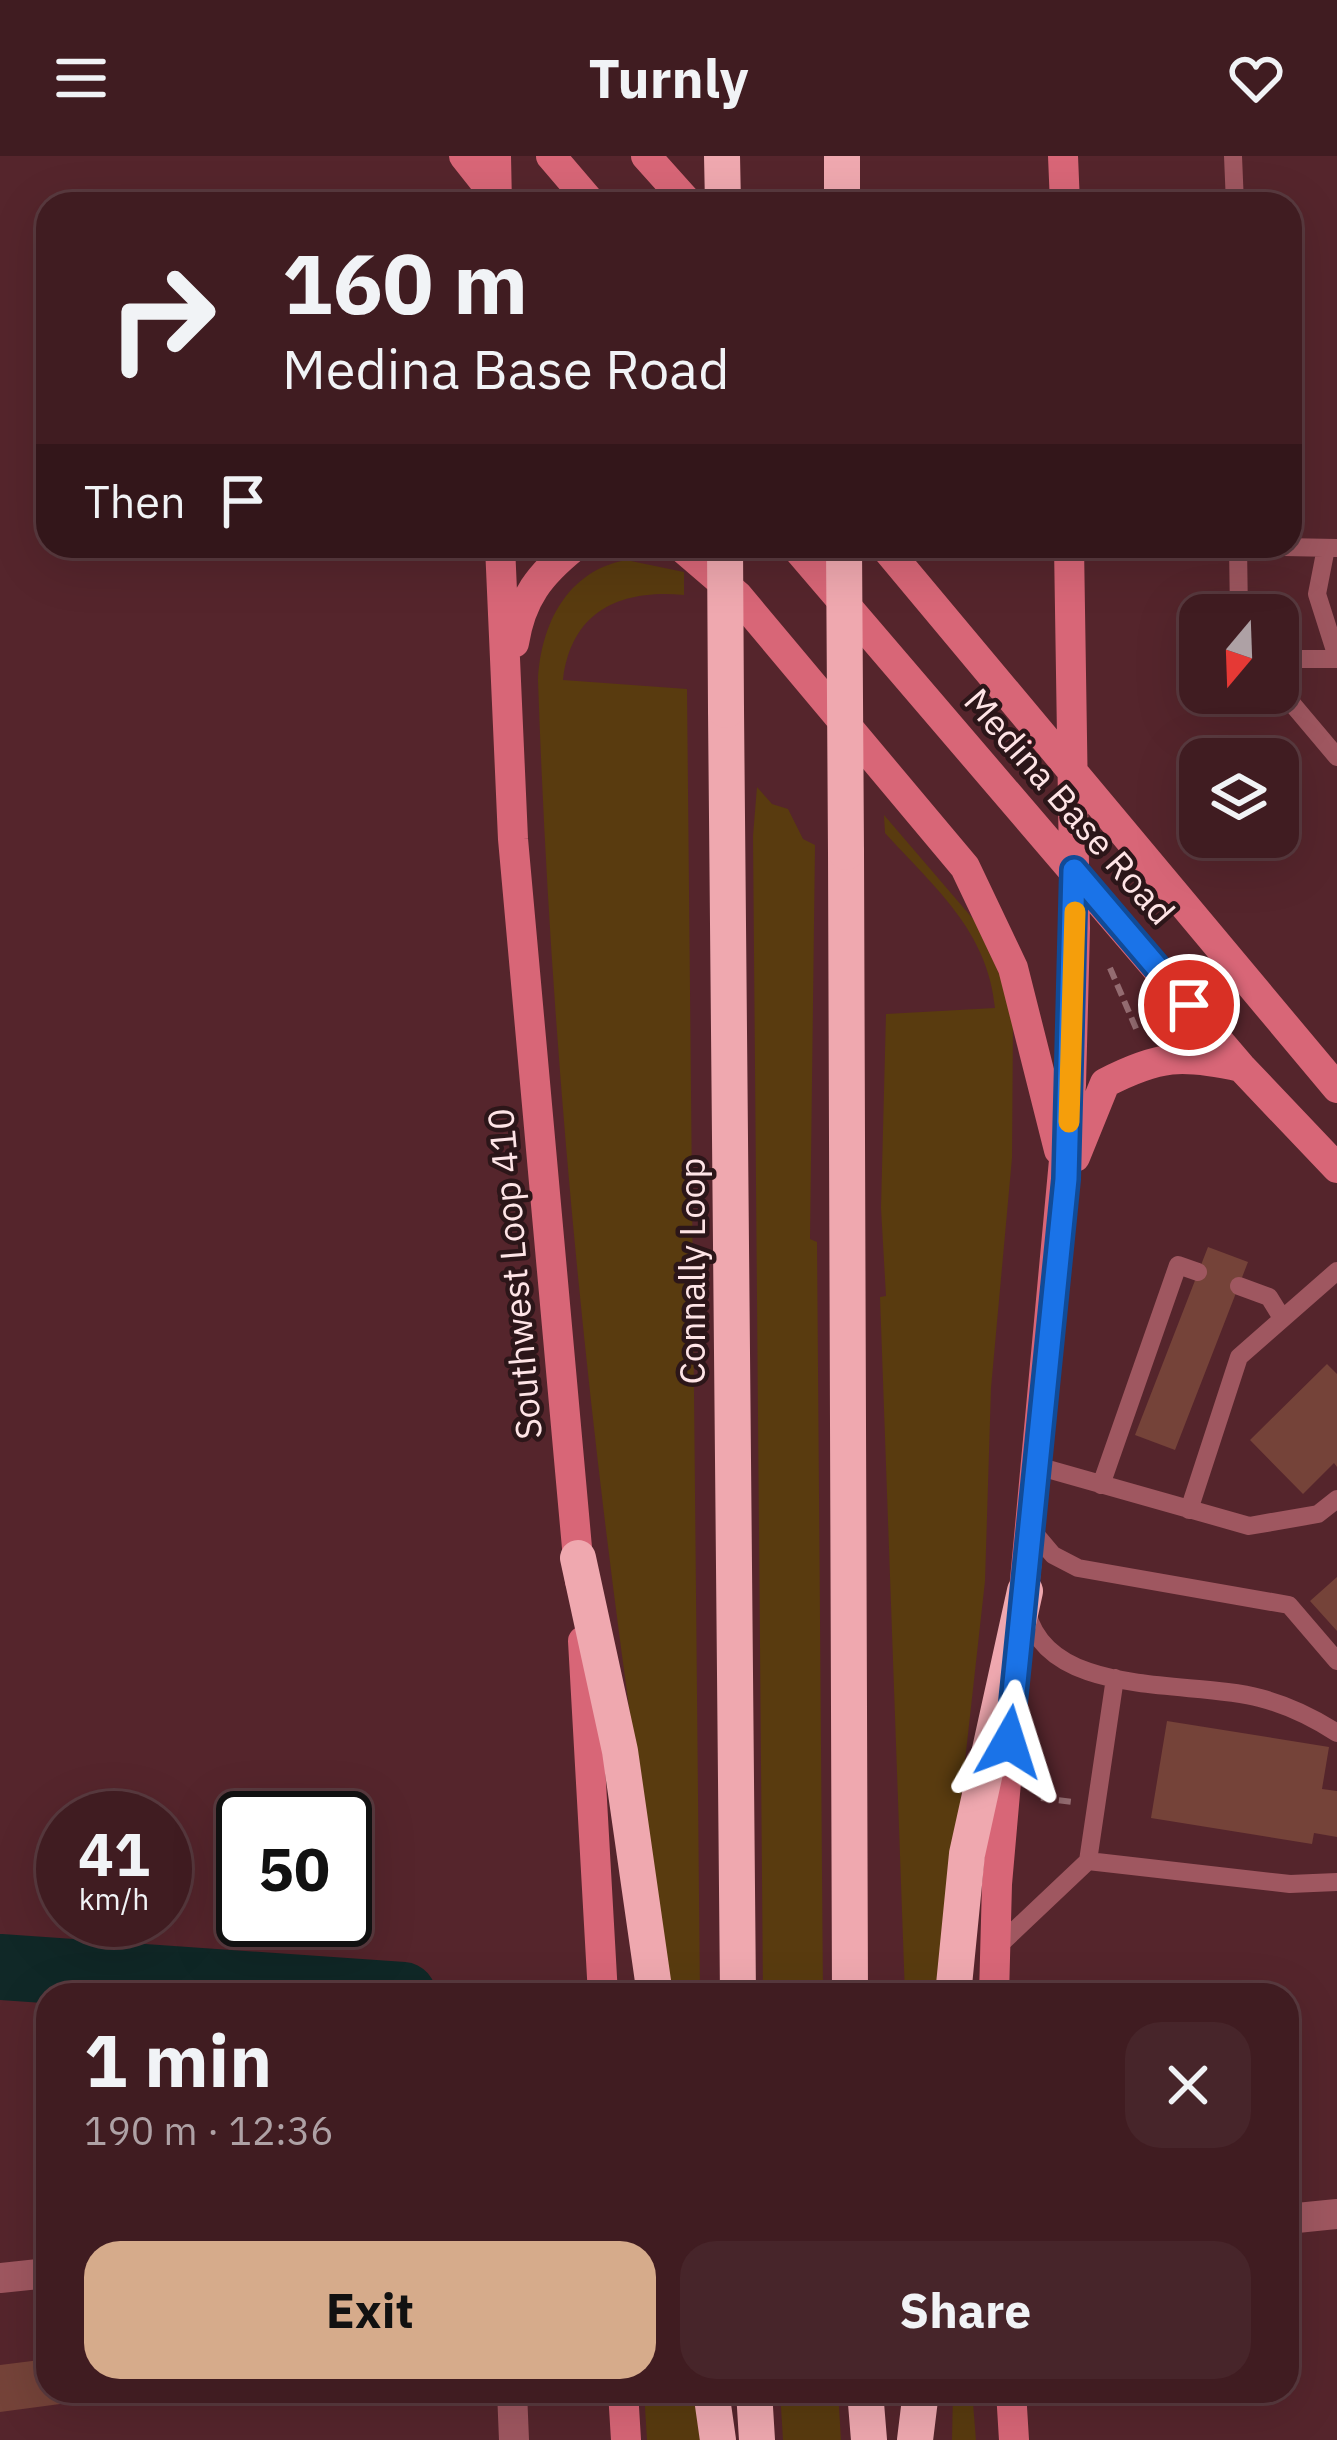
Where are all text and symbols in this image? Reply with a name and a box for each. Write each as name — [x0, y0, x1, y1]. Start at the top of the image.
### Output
text: Turnly — [588, 43, 749, 113]
icon: menu — [48, 45, 114, 111]
icon: heart — [1223, 45, 1289, 111]
text: 160 m — [282, 228, 528, 337]
icon: right — [84, 240, 240, 396]
text: Medina Base Road — [282, 334, 730, 404]
icon: arrive — [210, 468, 276, 534]
text: Then — [84, 472, 186, 530]
north arrow — [1179, 594, 1299, 714]
map controls — [1179, 594, 1299, 858]
street label: Medina Base Road — [954, 678, 1186, 934]
button: layers — [1179, 738, 1299, 858]
pin — [1138, 954, 1240, 1056]
icon: arrive — [1156, 972, 1222, 1038]
street label: Southwest Loop 410 — [476, 1106, 552, 1442]
street label: Connally Loop — [668, 1157, 715, 1385]
position arrow — [946, 1679, 1072, 1805]
speed limit sign: 50 — [216, 1791, 372, 1947]
text: 41 — [78, 1814, 150, 1893]
text: km/h — [79, 1879, 149, 1918]
text: 1 min — [84, 2013, 272, 2107]
button: close — [1125, 2022, 1251, 2148]
text: 190 m · 12:36 — [84, 2105, 334, 2156]
button: Exit — [84, 2241, 656, 2379]
button: Share — [680, 2241, 1251, 2379]

